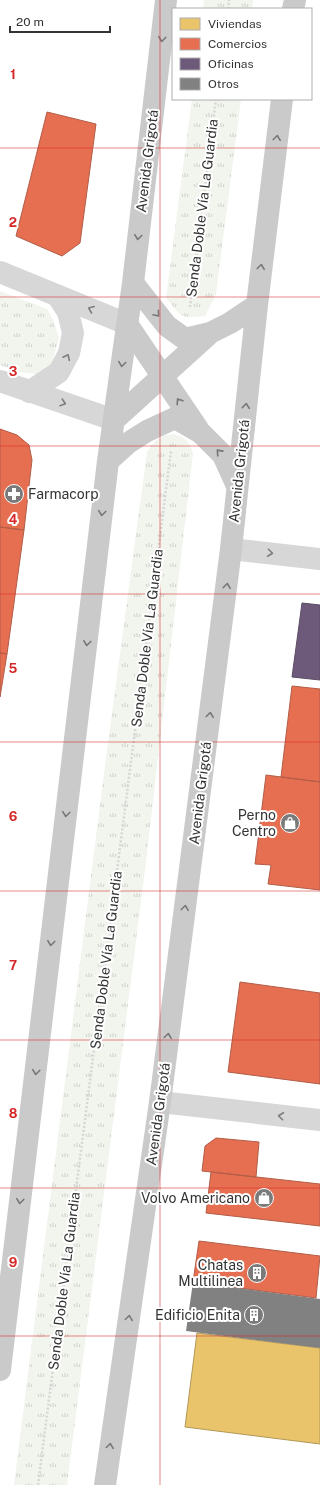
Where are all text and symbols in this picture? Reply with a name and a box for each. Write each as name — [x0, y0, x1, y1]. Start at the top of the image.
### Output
scale bar — [10, 8, 110, 34]
legend — [172, 8, 312, 100]
text: 20 m — [16, 15, 44, 29]
text: Viviendas — [208, 17, 262, 31]
one-way arrow — [158, 36, 167, 42]
text: Comercios — [208, 37, 267, 51]
text: Oficinas — [208, 57, 254, 71]
text: 1 — [10, 67, 16, 82]
text: Otros — [208, 77, 239, 91]
street label: Avenida Grigotá — [133, 109, 161, 213]
street label: Senda Doble Vía La Guardia — [183, 118, 221, 298]
one-way arrow — [273, 135, 282, 141]
text: 2 — [9, 215, 17, 230]
one-way arrow — [134, 234, 143, 240]
one-way arrow — [257, 264, 266, 270]
one-way arrow — [88, 306, 95, 314]
one-way arrow — [152, 310, 159, 317]
one-way arrow — [62, 354, 70, 361]
one-way arrow — [118, 360, 127, 367]
text: 3 — [9, 364, 18, 379]
one-way arrow — [60, 398, 67, 407]
one-way arrow — [176, 398, 184, 405]
one-way arrow — [241, 403, 250, 409]
street label: Avenida Grigotá — [226, 419, 252, 523]
one-way arrow — [216, 449, 224, 457]
pharmacy icon: Farmacorp — [3, 483, 25, 505]
place label: Farmacorp — [28, 486, 99, 502]
one-way arrow — [98, 510, 107, 517]
text: 4 — [9, 512, 18, 527]
street label: Senda Doble Vía La Guardia — [128, 548, 166, 728]
one-way arrow — [267, 549, 273, 558]
one-way arrow — [222, 583, 231, 589]
one-way arrow — [83, 640, 92, 646]
text: 5 — [9, 661, 18, 676]
one-way arrow — [205, 712, 214, 718]
street label: Avenida Grigotá — [186, 741, 214, 845]
place label: Perno Centro — [232, 807, 276, 839]
text: 6 — [9, 809, 18, 824]
one-way arrow — [62, 811, 71, 817]
shop icon: Perno Centro — [279, 812, 301, 834]
street label: Senda Doble Vía La Guardia — [87, 870, 125, 1050]
one-way arrow — [180, 904, 189, 911]
one-way arrow — [47, 940, 56, 946]
text: 7 — [9, 958, 17, 973]
one-way arrow — [163, 1033, 172, 1039]
street label: Avenida Grigotá — [143, 1062, 173, 1166]
one-way arrow — [31, 1069, 40, 1075]
text: 8 — [9, 1106, 18, 1121]
one-way arrow — [278, 1112, 284, 1121]
shop icon: Volvo Americano — [253, 1187, 275, 1209]
place label: Volvo Americano — [141, 1190, 250, 1206]
street label: Senda Doble Vía La Guardia — [45, 1191, 83, 1371]
one-way arrow — [16, 1198, 25, 1204]
text: 9 — [9, 1255, 17, 1270]
place label: Chatas Multilinea — [178, 1257, 243, 1289]
building icon: Chatas Multilinea — [246, 1262, 268, 1284]
building icon: Edificio Enita — [243, 1304, 265, 1326]
place label: Edificio Enita — [155, 1307, 240, 1323]
one-way arrow — [124, 1315, 133, 1321]
one-way arrow — [105, 1443, 114, 1449]

